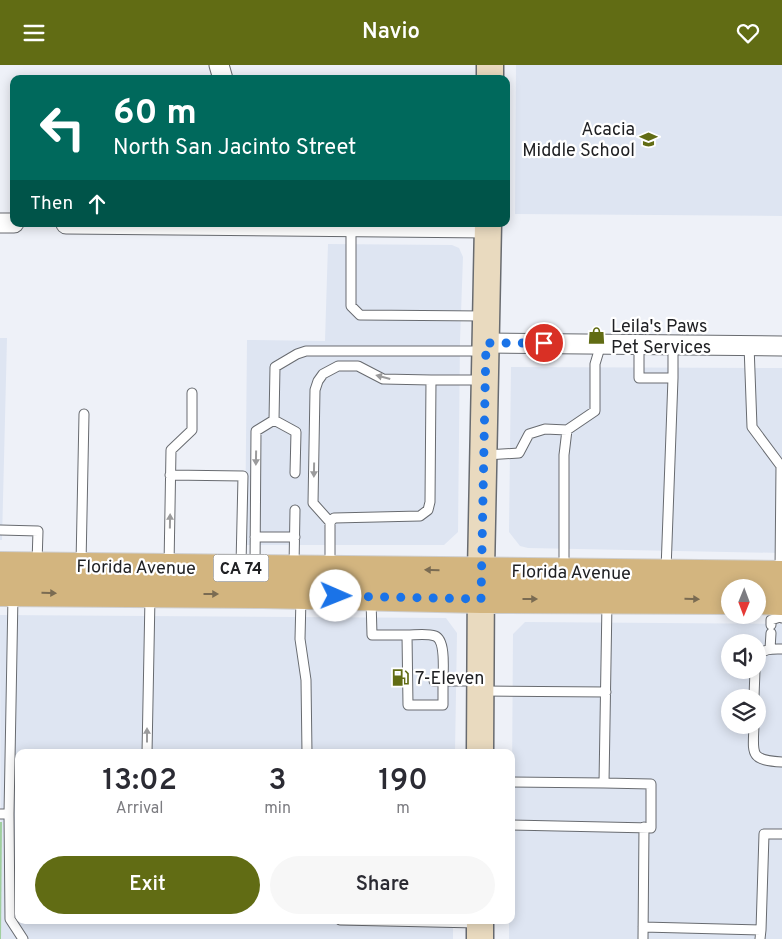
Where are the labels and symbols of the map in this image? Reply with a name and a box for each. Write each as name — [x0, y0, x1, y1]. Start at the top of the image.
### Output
place label: Acacia Middle School — [522, 119, 635, 163]
school or university icon: Acacia Middle School — [639, 129, 659, 149]
place label: Leila's Paws Pet Services — [611, 316, 711, 360]
pin — [523, 322, 565, 364]
shop icon: Leila's Paws Pet Services — [587, 326, 607, 346]
one-way arrow — [375, 373, 390, 381]
one-way arrow — [252, 451, 260, 467]
one-way arrow — [309, 462, 317, 478]
one-way arrow — [166, 513, 174, 529]
road number: CA 74 — [214, 554, 268, 581]
street label: Florida Avenue — [76, 556, 196, 581]
street label: Florida Avenue — [511, 561, 631, 586]
one-way arrow — [424, 566, 440, 574]
position arrow — [309, 569, 361, 621]
north arrow — [721, 579, 766, 624]
one-way arrow — [41, 589, 57, 597]
one-way arrow — [203, 590, 219, 598]
one-way arrow — [522, 595, 538, 603]
one-way arrow — [685, 595, 701, 603]
fuel station icon: 7-Eleven — [391, 668, 411, 688]
place label: 7-Eleven — [415, 668, 484, 691]
one-way arrow — [143, 727, 151, 743]

